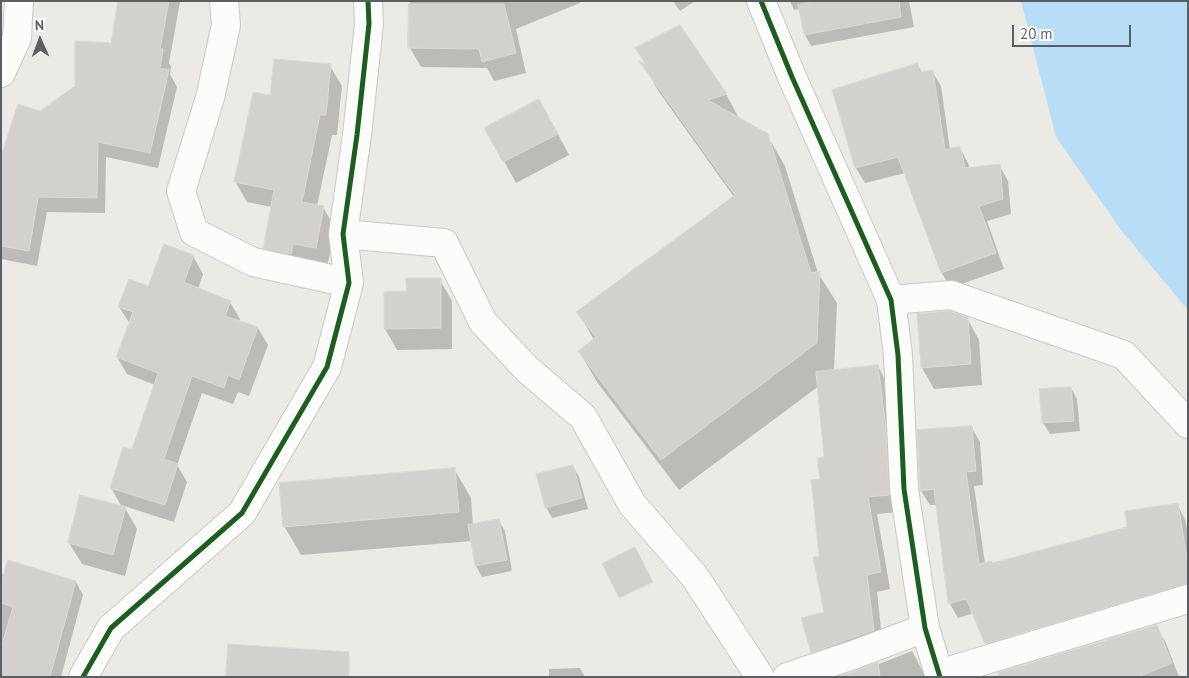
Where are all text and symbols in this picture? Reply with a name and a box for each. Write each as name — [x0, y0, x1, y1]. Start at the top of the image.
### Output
north arrow — [15, 15, 65, 65]
scale bar — [1014, 15, 1133, 47]
text: N — [35, 16, 44, 34]
text: 20 m — [1020, 24, 1053, 43]

